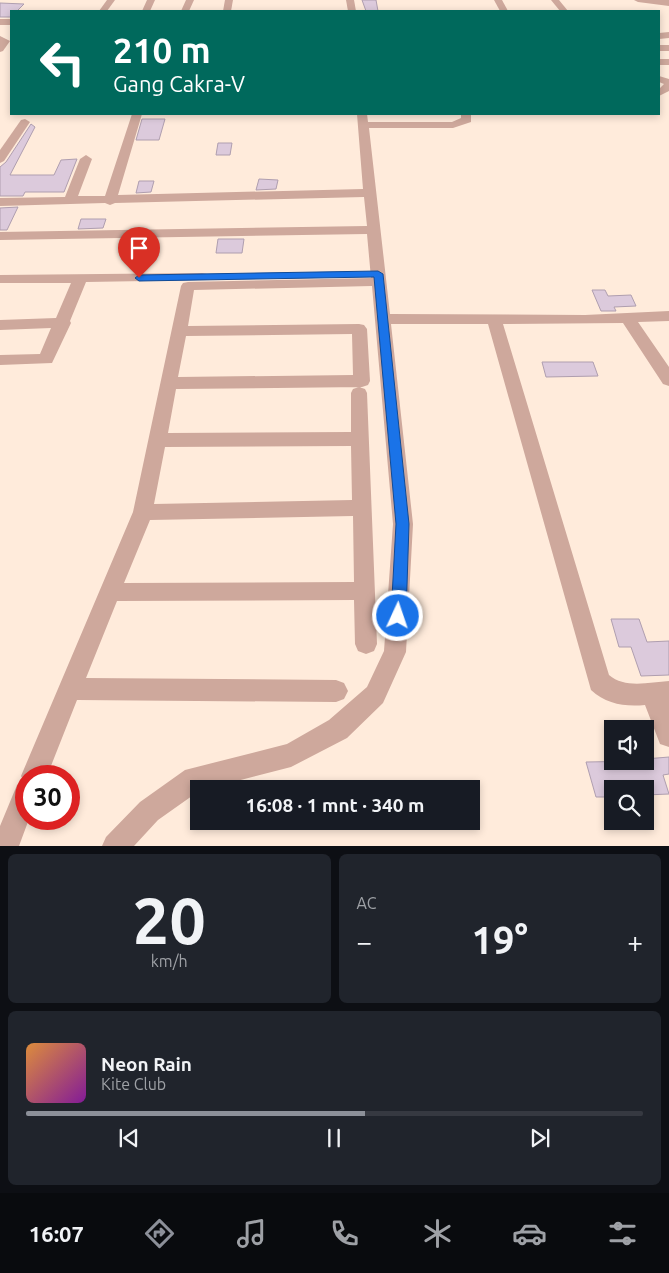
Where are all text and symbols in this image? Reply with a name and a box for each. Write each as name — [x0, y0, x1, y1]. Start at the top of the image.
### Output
icon: left — [30, 30, 95, 95]
text: 210 m — [113, 30, 211, 70]
text: Gang Cakra-V — [113, 71, 245, 96]
pin — [118, 227, 160, 278]
icon: arrive — [125, 234, 153, 262]
position arrow — [371, 589, 423, 641]
map controls — [604, 720, 654, 830]
button: sound — [604, 720, 654, 770]
speed limit sign: 30 — [15, 765, 80, 830]
button: search — [604, 780, 654, 830]
text: 16:08 · 1 mnt · 340 m — [246, 794, 424, 816]
text: 20 — [133, 883, 206, 956]
text: AC — [357, 894, 377, 912]
text: 19° — [472, 919, 528, 961]
text: − — [357, 926, 372, 957]
text: + — [627, 926, 643, 957]
text: km/h — [151, 952, 188, 970]
text: Neon Rain — [101, 1053, 192, 1075]
text: Kite Club — [101, 1075, 166, 1093]
icon: previous — [115, 1124, 143, 1152]
icon: pause — [320, 1124, 348, 1152]
icon: next — [526, 1124, 554, 1152]
icon: directions — [142, 1216, 177, 1251]
icon: music — [234, 1216, 269, 1251]
icon: phone — [327, 1216, 362, 1251]
icon: climate — [420, 1216, 455, 1251]
icon: car — [512, 1216, 547, 1251]
icon: filters — [605, 1216, 640, 1251]
text: 16:07 — [29, 1221, 84, 1246]

